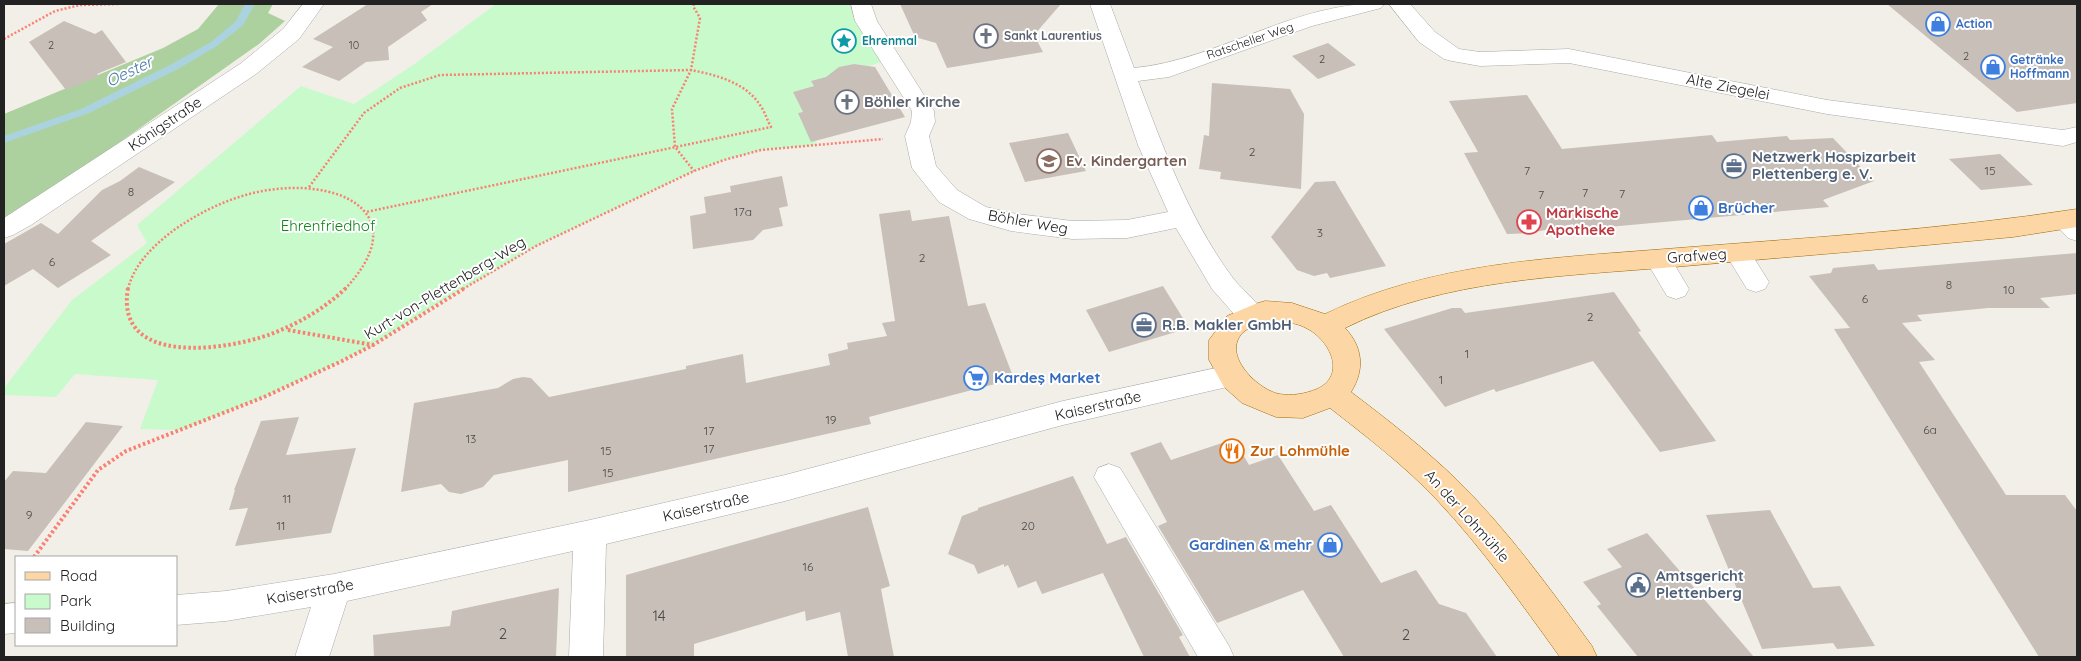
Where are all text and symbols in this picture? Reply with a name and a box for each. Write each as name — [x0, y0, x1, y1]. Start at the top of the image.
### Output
shop icon: Action — [1925, 11, 1951, 37]
place label: Action — [1956, 16, 1992, 31]
street label: Ratscheller Weg — [1204, 19, 1295, 62]
church icon: Sankt Laurentius — [973, 23, 999, 49]
place icon: Ehrenmal — [831, 28, 857, 54]
place label: Sankt Laurentius — [1004, 28, 1102, 43]
place label: Ehrenmal — [862, 33, 917, 48]
house number: 2 — [48, 38, 54, 52]
house number: 10 — [349, 38, 359, 52]
house number: 2 — [1963, 49, 1969, 63]
water label: Oester — [102, 50, 157, 91]
house number: 2 — [1319, 52, 1325, 66]
place label: Getränke Hoffmann — [2010, 52, 2070, 81]
shop icon: Getränke Hoffmann — [1980, 54, 2006, 80]
street label: Alte Ziegelei — [1685, 69, 1771, 104]
church icon: Böhler Kirche — [834, 89, 860, 115]
street label: Königstraße — [124, 92, 205, 155]
place label: Böhler Kirche — [864, 92, 961, 111]
house number: 2 — [1249, 144, 1256, 159]
place label: Netzwerk Hospizarbeit Plettenberg e. V. — [1752, 147, 1916, 183]
school or university icon: Ev. Kindergarten — [1036, 148, 1062, 174]
place label: Ev. Kindergarten — [1066, 151, 1187, 170]
office icon: Netzwerk Hospizarbeit Plettenberg e. V. — [1721, 153, 1747, 179]
house number: 7 — [1524, 163, 1530, 178]
house number: 15 — [1985, 163, 1995, 178]
house number: 8 — [128, 184, 134, 199]
house number: 7 — [1582, 185, 1588, 200]
house number: 7 — [1619, 186, 1625, 201]
house number: 7 — [1538, 187, 1544, 202]
shop icon: Brücher — [1688, 195, 1714, 221]
place label: Brücher — [1718, 198, 1776, 217]
place label: Märkische Apotheke — [1546, 203, 1619, 239]
house number: 17a — [734, 204, 752, 219]
street label: Böhler Weg — [987, 205, 1070, 238]
pharmacy icon: Märkische Apotheke — [1516, 209, 1542, 235]
park label: Ehrenfriedhof — [281, 216, 376, 235]
house number: 3 — [1317, 225, 1323, 240]
street label: Kurt-von-Plettenberg-Weg — [361, 232, 529, 343]
street label: Grafweg — [1667, 244, 1727, 267]
house number: 2 — [919, 250, 926, 265]
house number: 6 — [49, 254, 56, 269]
house number: 8 — [1946, 277, 1952, 292]
house number: 10 — [2003, 282, 2015, 297]
house number: 6 — [1862, 291, 1869, 306]
house number: 2 — [1587, 309, 1594, 324]
office icon: R.B. Makler GmbH — [1131, 312, 1157, 338]
place label: R.B. Makler GmbH — [1162, 315, 1292, 334]
house number: 1 — [1465, 346, 1469, 361]
supermarket icon: Kardeş Market — [963, 365, 989, 391]
place label: Kardeş Market — [994, 368, 1101, 387]
house number: 1 — [1439, 372, 1443, 387]
street label: Kaiserstraße — [1053, 386, 1143, 425]
house number: 19 — [825, 412, 837, 427]
house number: 6a — [1923, 422, 1937, 437]
house number: 17 — [704, 423, 714, 438]
house number: 13 — [466, 431, 476, 446]
restaurant icon: Zur Lohmühle — [1219, 438, 1245, 464]
house number: 17 — [704, 441, 714, 456]
place label: Zur Lohmühle — [1250, 441, 1350, 460]
house number: 15 — [601, 443, 611, 458]
house number: 15 — [603, 465, 613, 480]
street label: An der Lohmühle — [1421, 465, 1514, 566]
street label: Kaiserstraße — [661, 487, 751, 526]
house number: 11 — [283, 491, 291, 506]
house number: 9 — [26, 507, 33, 522]
house number: 11 — [277, 518, 285, 533]
house number: 20 — [1021, 518, 1035, 533]
shop icon: Gardinen & mehr — [1317, 532, 1343, 558]
place label: Gardinen & mehr — [1189, 535, 1312, 554]
legend — [15, 556, 178, 646]
house number: 16 — [803, 559, 814, 574]
text: Road — [60, 566, 97, 585]
place label: Amtsgericht Plettenberg — [1656, 566, 1744, 602]
public building icon: Amtsgericht Plettenberg — [1625, 572, 1651, 598]
street label: Kaiserstraße — [265, 575, 355, 609]
text: Park — [60, 591, 92, 610]
house number: 14 — [652, 606, 666, 625]
text: Building — [60, 616, 115, 635]
house number: 2 — [499, 624, 507, 643]
house number: 2 — [1402, 625, 1410, 644]

